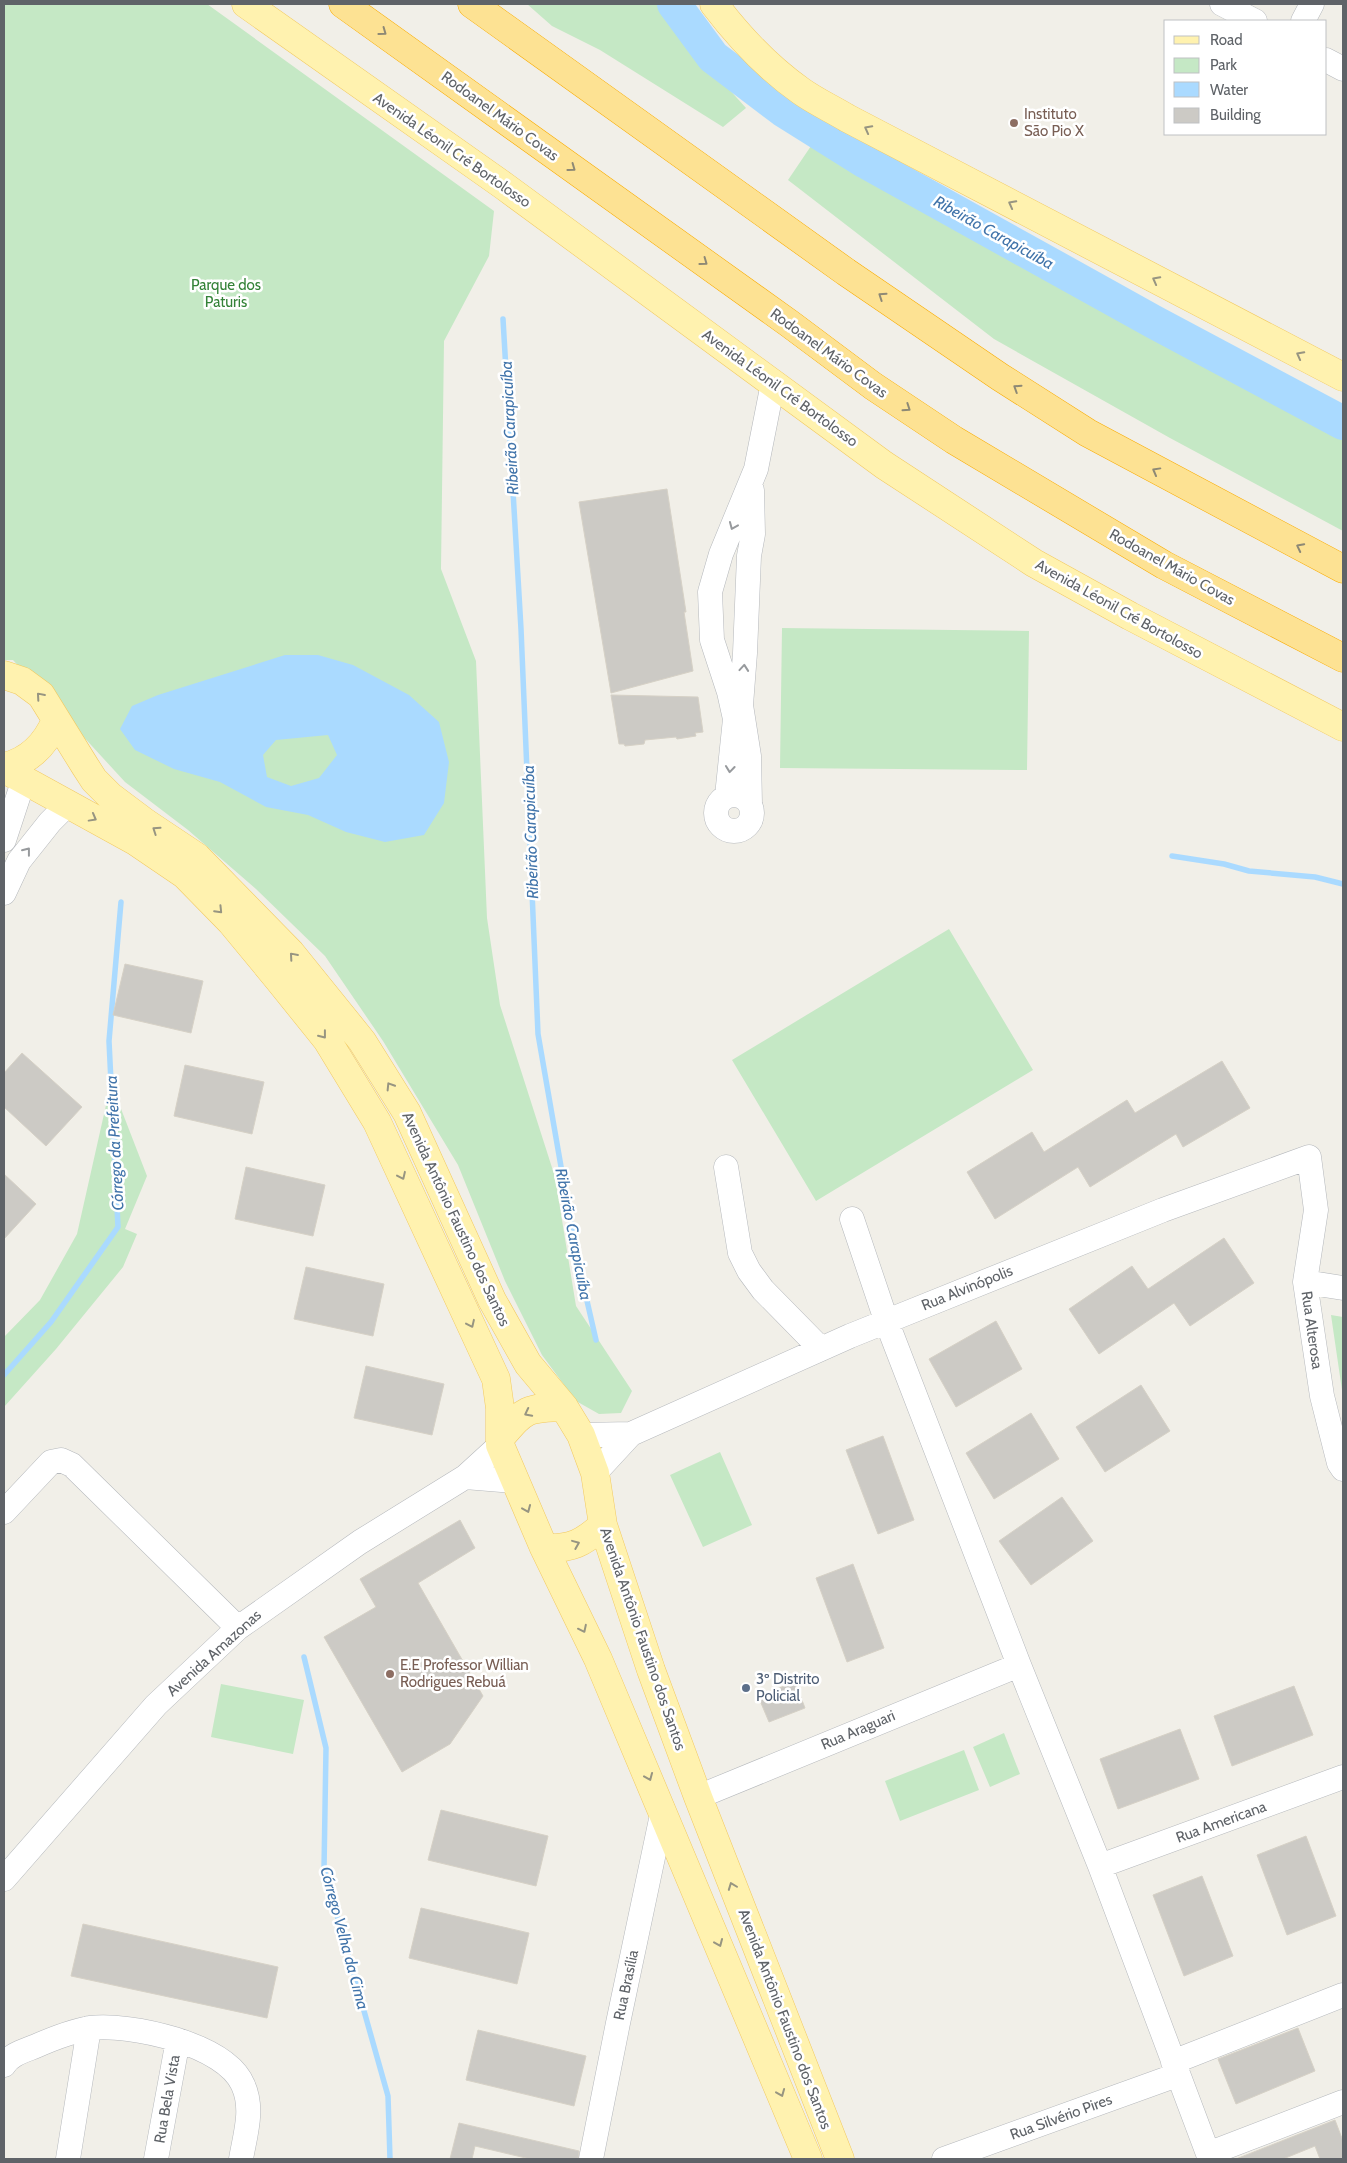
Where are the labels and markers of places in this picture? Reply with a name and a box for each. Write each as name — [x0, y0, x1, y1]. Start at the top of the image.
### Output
place label: Instituto São Pio X — [1024, 105, 1084, 140]
marker: Instituto São Pio X — [1008, 117, 1020, 129]
place label: E.E Professor Willian Rodrigues Rebuá — [400, 1656, 529, 1691]
marker: E.E Professor Willian Rodrigues Rebuá — [384, 1668, 396, 1680]
place label: 3º Distrito Policial — [756, 1670, 819, 1705]
marker: 3º Distrito Policial — [740, 1682, 752, 1694]

